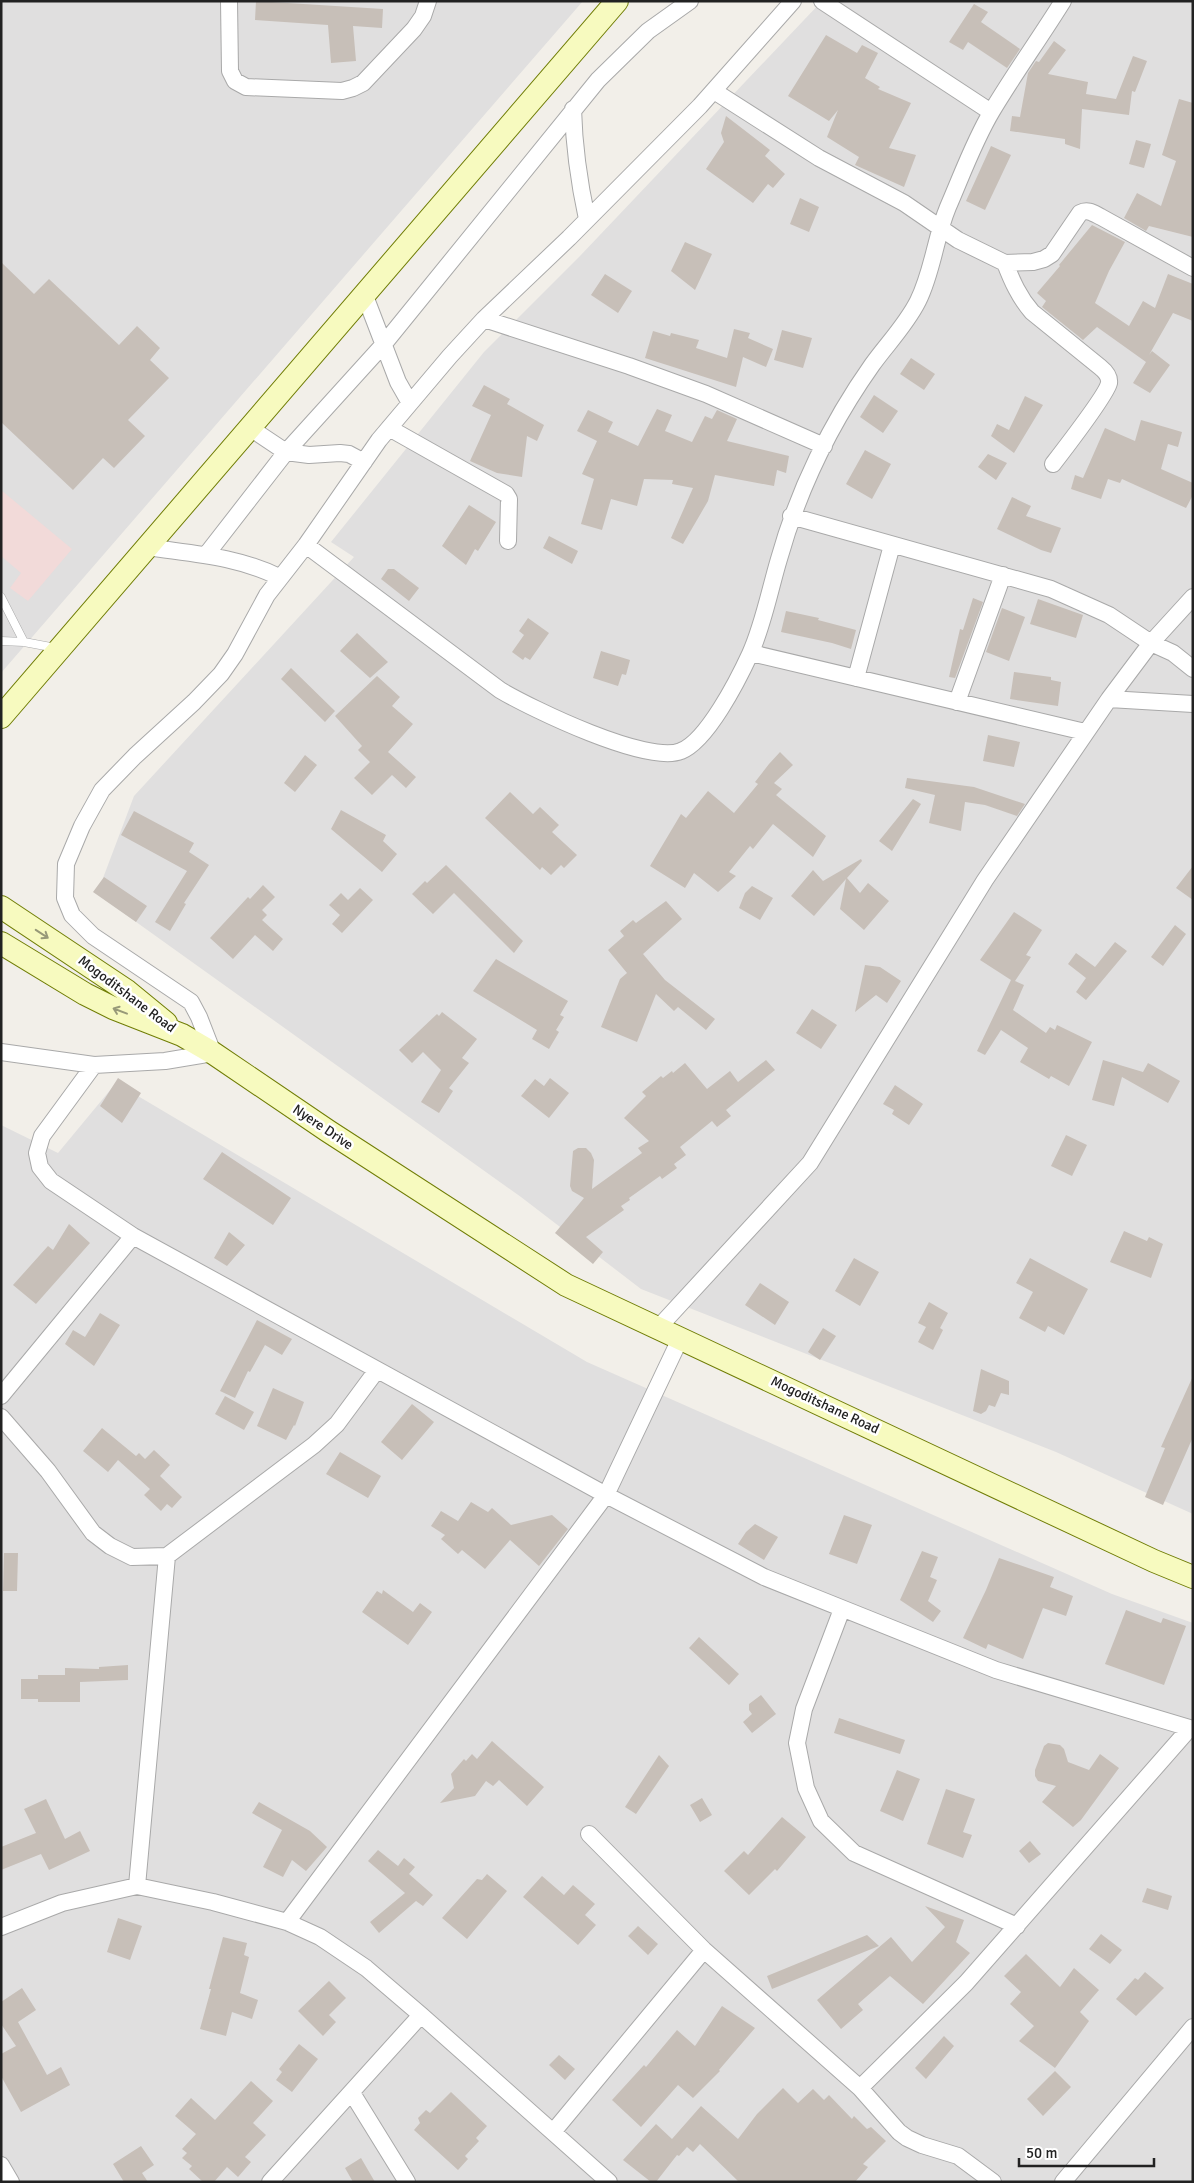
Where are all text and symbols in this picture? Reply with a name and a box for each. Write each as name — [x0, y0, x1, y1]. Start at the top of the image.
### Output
one-way arrow — [35, 929, 49, 939]
street label: Mogoditshane Road — [75, 952, 179, 1036]
one-way arrow — [113, 1006, 128, 1015]
street label: Nyere Drive — [290, 1101, 356, 1153]
street label: Mogoditshane Road — [768, 1372, 882, 1438]
scale bar — [1019, 2136, 1154, 2168]
text: 50 m — [1026, 2144, 1057, 2162]

